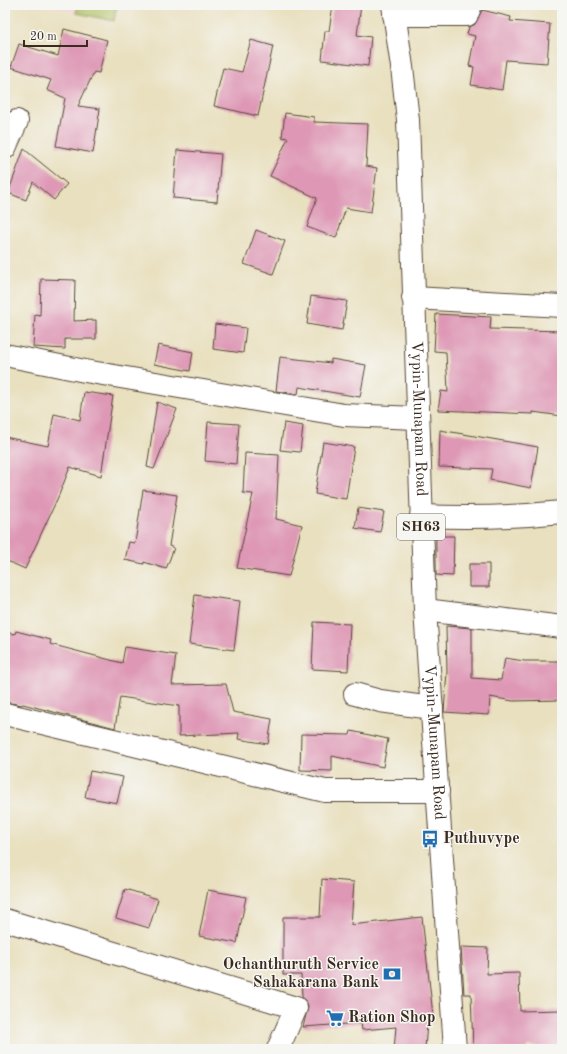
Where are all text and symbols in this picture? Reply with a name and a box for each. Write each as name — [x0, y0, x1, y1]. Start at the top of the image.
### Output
scale bar — [24, 22, 87, 48]
text: 20 m — [30, 31, 57, 43]
street label: Vypin-Munapam Road — [408, 341, 429, 497]
road number: SH63 — [397, 514, 445, 540]
street label: Vypin-Munapam Road — [421, 664, 447, 821]
bus stop icon: Puthuvype — [420, 829, 440, 849]
place label: Puthuvype — [443, 831, 520, 847]
place label: Ochanthuruth Service Sahakarana Bank — [223, 957, 379, 991]
bank icon: Ochanthuruth Service Sahakarana Bank — [382, 964, 402, 984]
supermarket icon: Ration Shop — [325, 1008, 345, 1028]
place label: Ration Shop — [348, 1010, 435, 1026]

